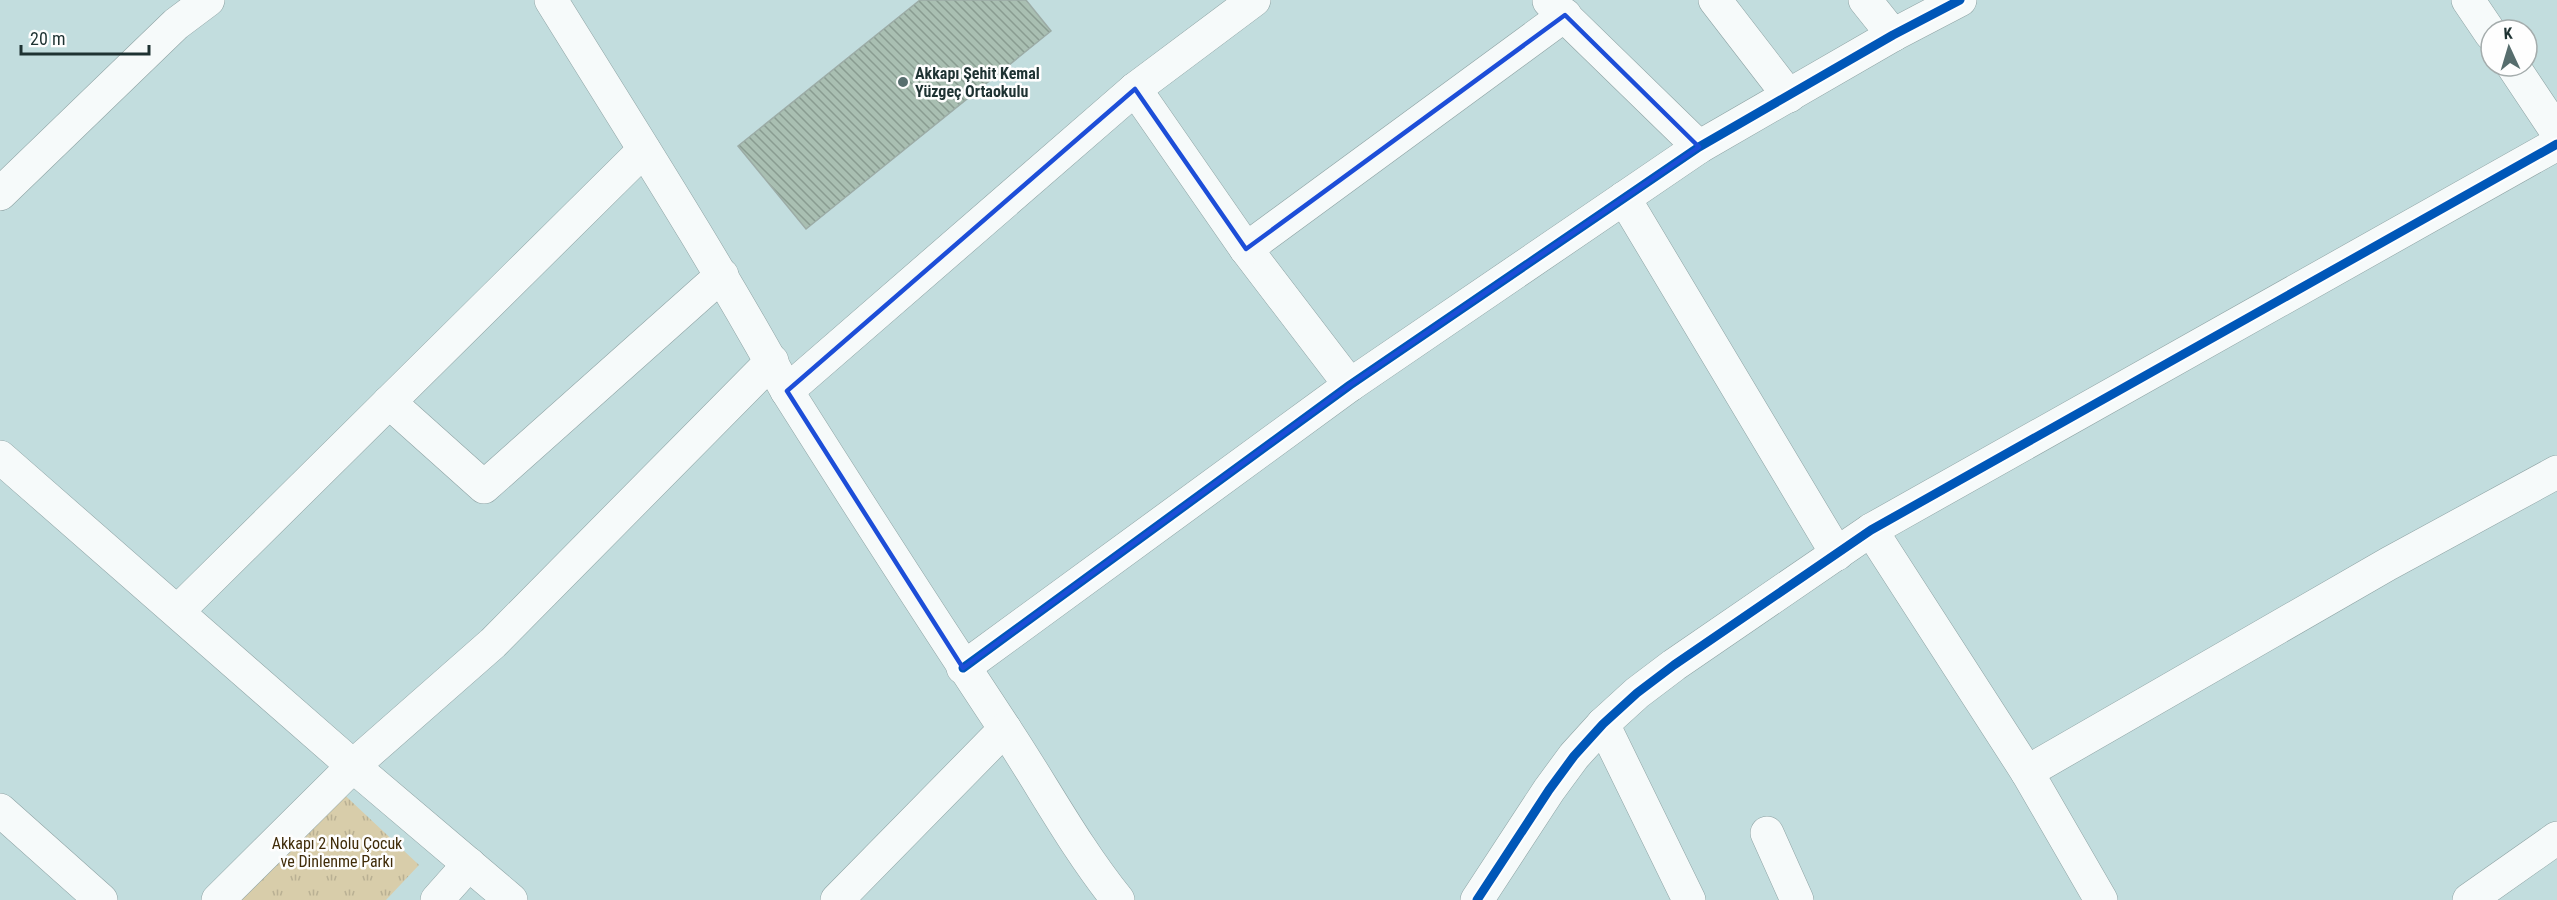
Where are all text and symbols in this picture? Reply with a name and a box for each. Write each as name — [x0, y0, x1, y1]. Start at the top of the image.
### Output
scale bar — [21, 18, 148, 56]
north arrow — [2479, 18, 2539, 78]
text: K — [2503, 24, 2513, 43]
text: 20 m — [30, 28, 65, 49]
place label: Akkapı Şehit Kemal Yüzgeç Ortaokulu — [915, 64, 1040, 101]
marker: Akkapı Şehit Kemal Yüzgeç Ortaokulu — [896, 75, 910, 89]
park label: Akkapı 2 Nolu Çocuk ve Dinlenme Parkı — [272, 834, 403, 871]

